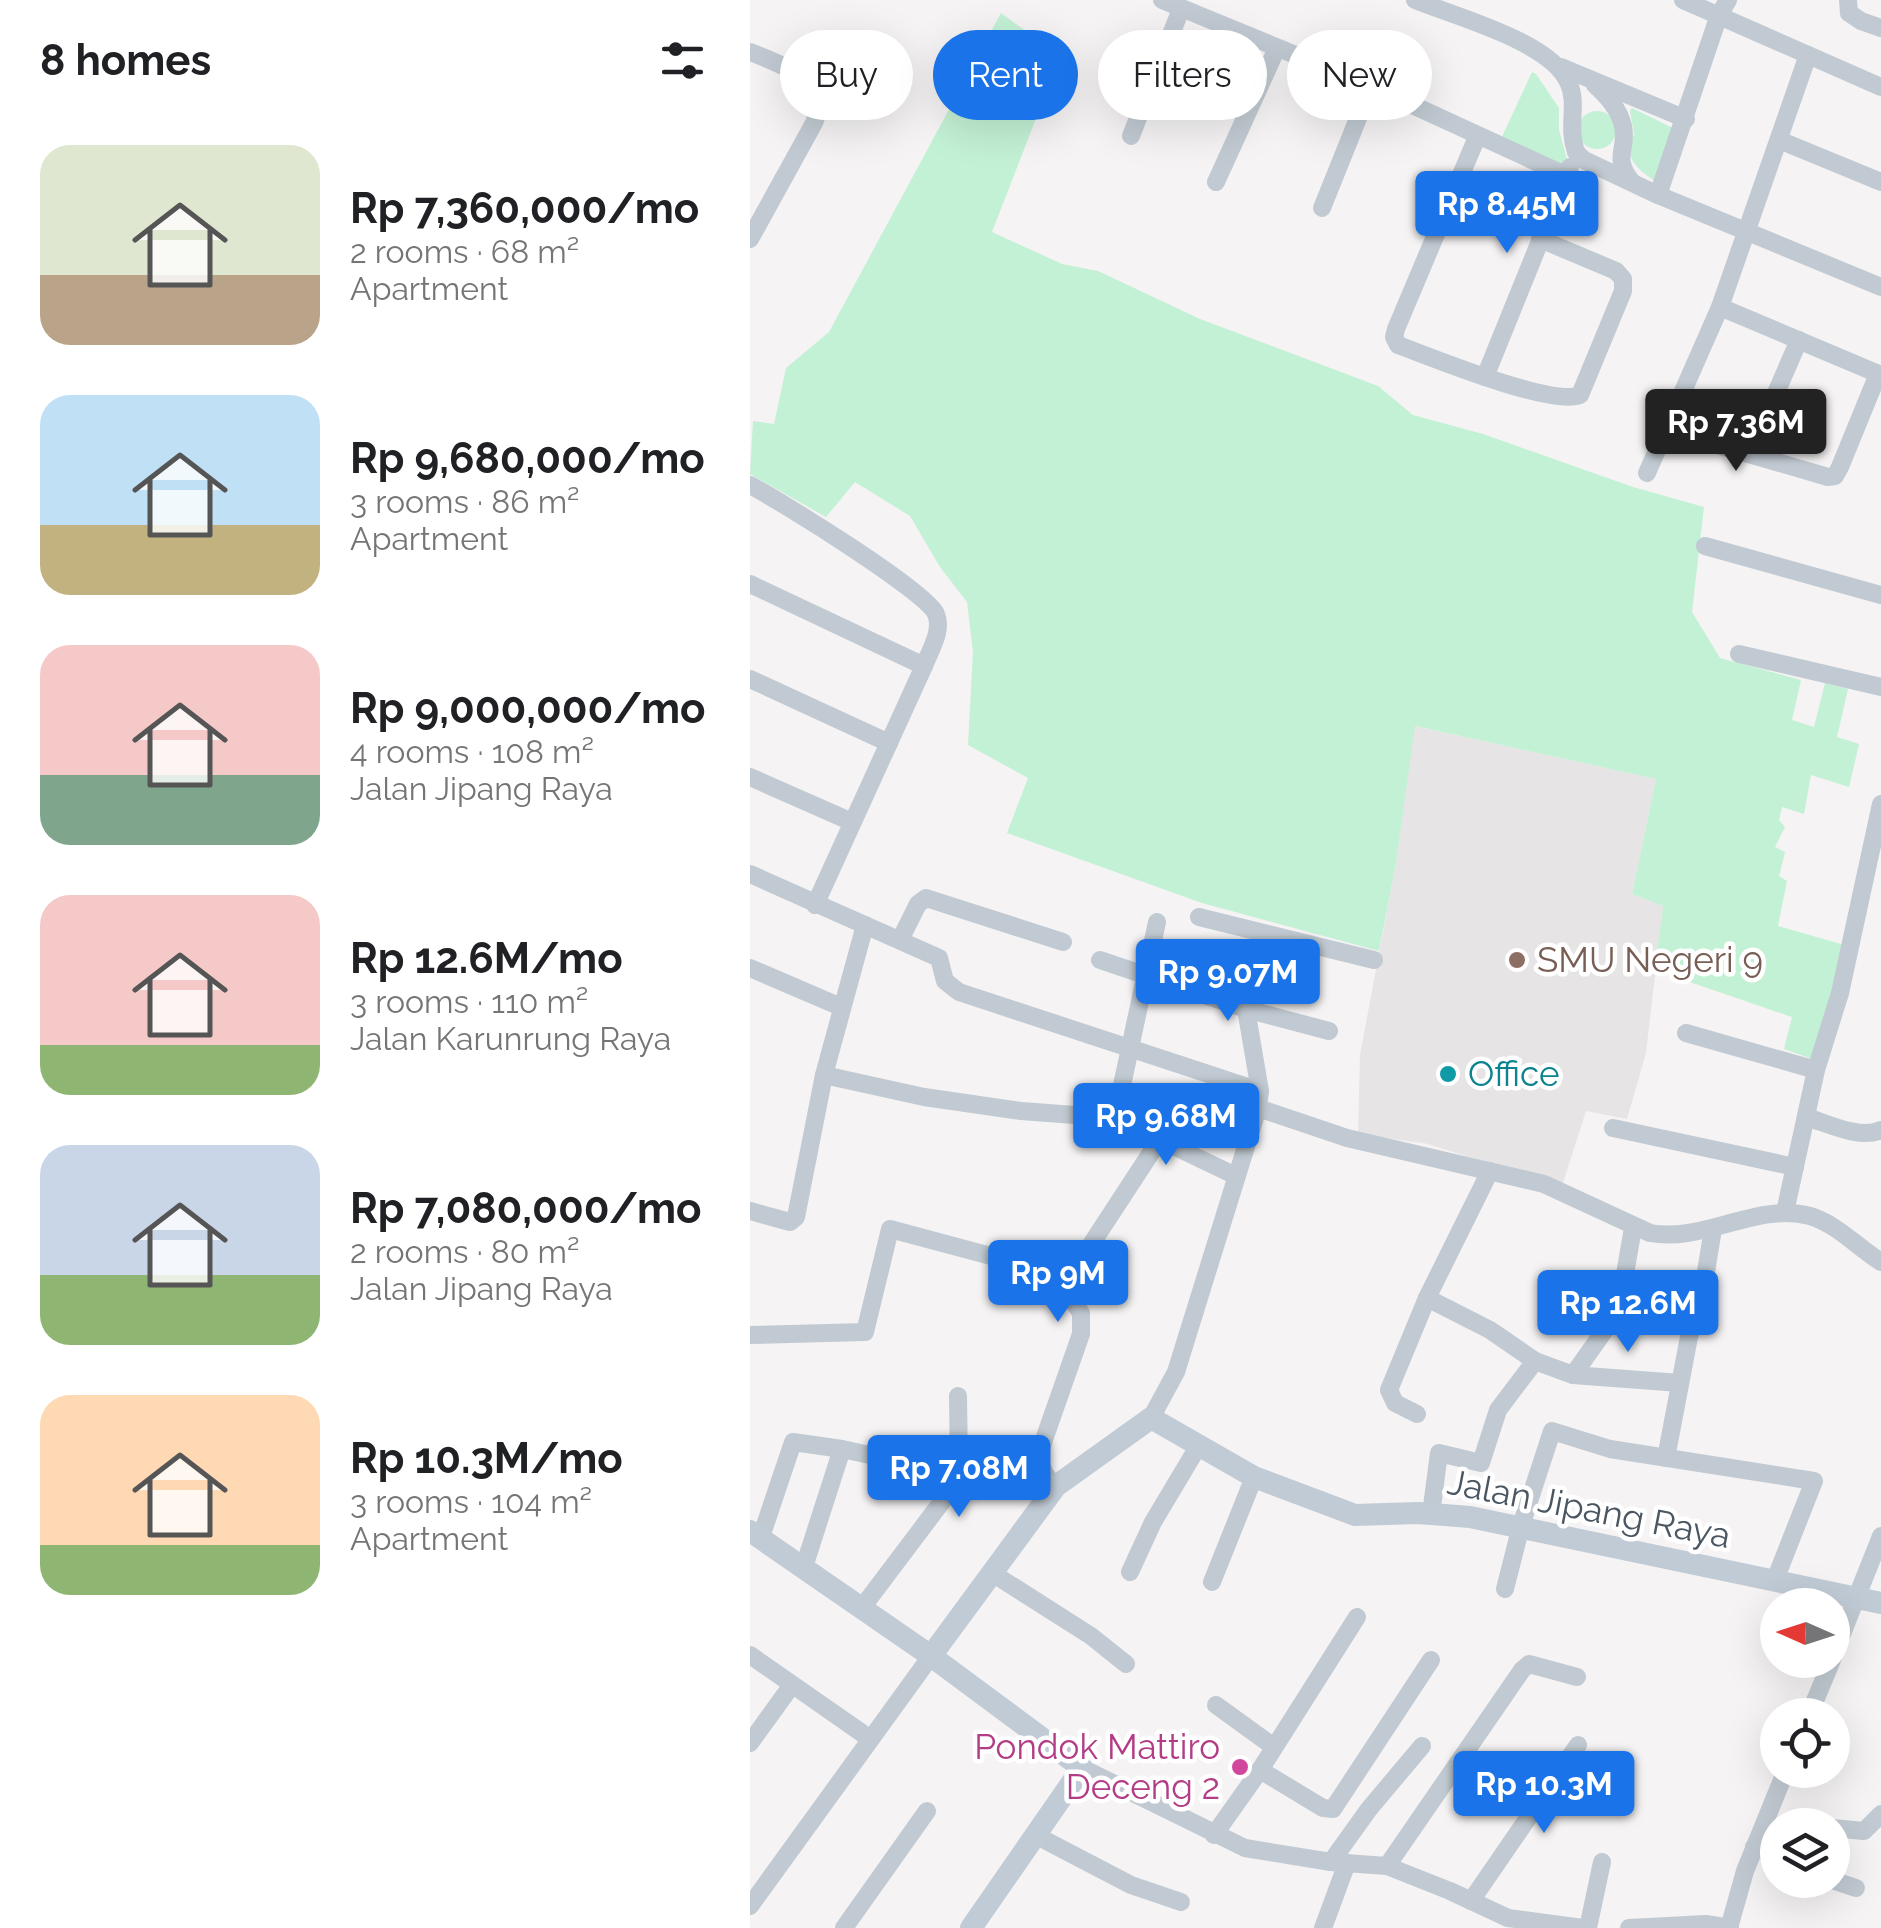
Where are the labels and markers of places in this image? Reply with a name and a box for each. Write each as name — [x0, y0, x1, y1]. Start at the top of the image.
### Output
pin: Rp 8.45M — [1404, 171, 1610, 256]
pin: Rp 7.36M — [1633, 389, 1839, 474]
pin: Rp 9.07M — [1125, 939, 1331, 1024]
place label: SMU Negeri 9 — [1537, 939, 1763, 980]
marker: SMU Negeri 9 — [1506, 949, 1528, 971]
place label: Office — [1468, 1053, 1560, 1094]
marker: Office — [1437, 1063, 1459, 1085]
pin: Rp 9.68M — [1063, 1083, 1269, 1168]
pin: Rp 9M — [988, 1240, 1128, 1325]
pin: Rp 12.6M — [1525, 1270, 1731, 1355]
pin: Rp 7.08M — [856, 1435, 1062, 1520]
place label: Pondok Mattiro Deceng 2 — [974, 1726, 1220, 1807]
pin: Rp 10.3M — [1441, 1751, 1647, 1836]
marker: Pondok Mattiro Deceng 2 — [1229, 1756, 1251, 1778]

